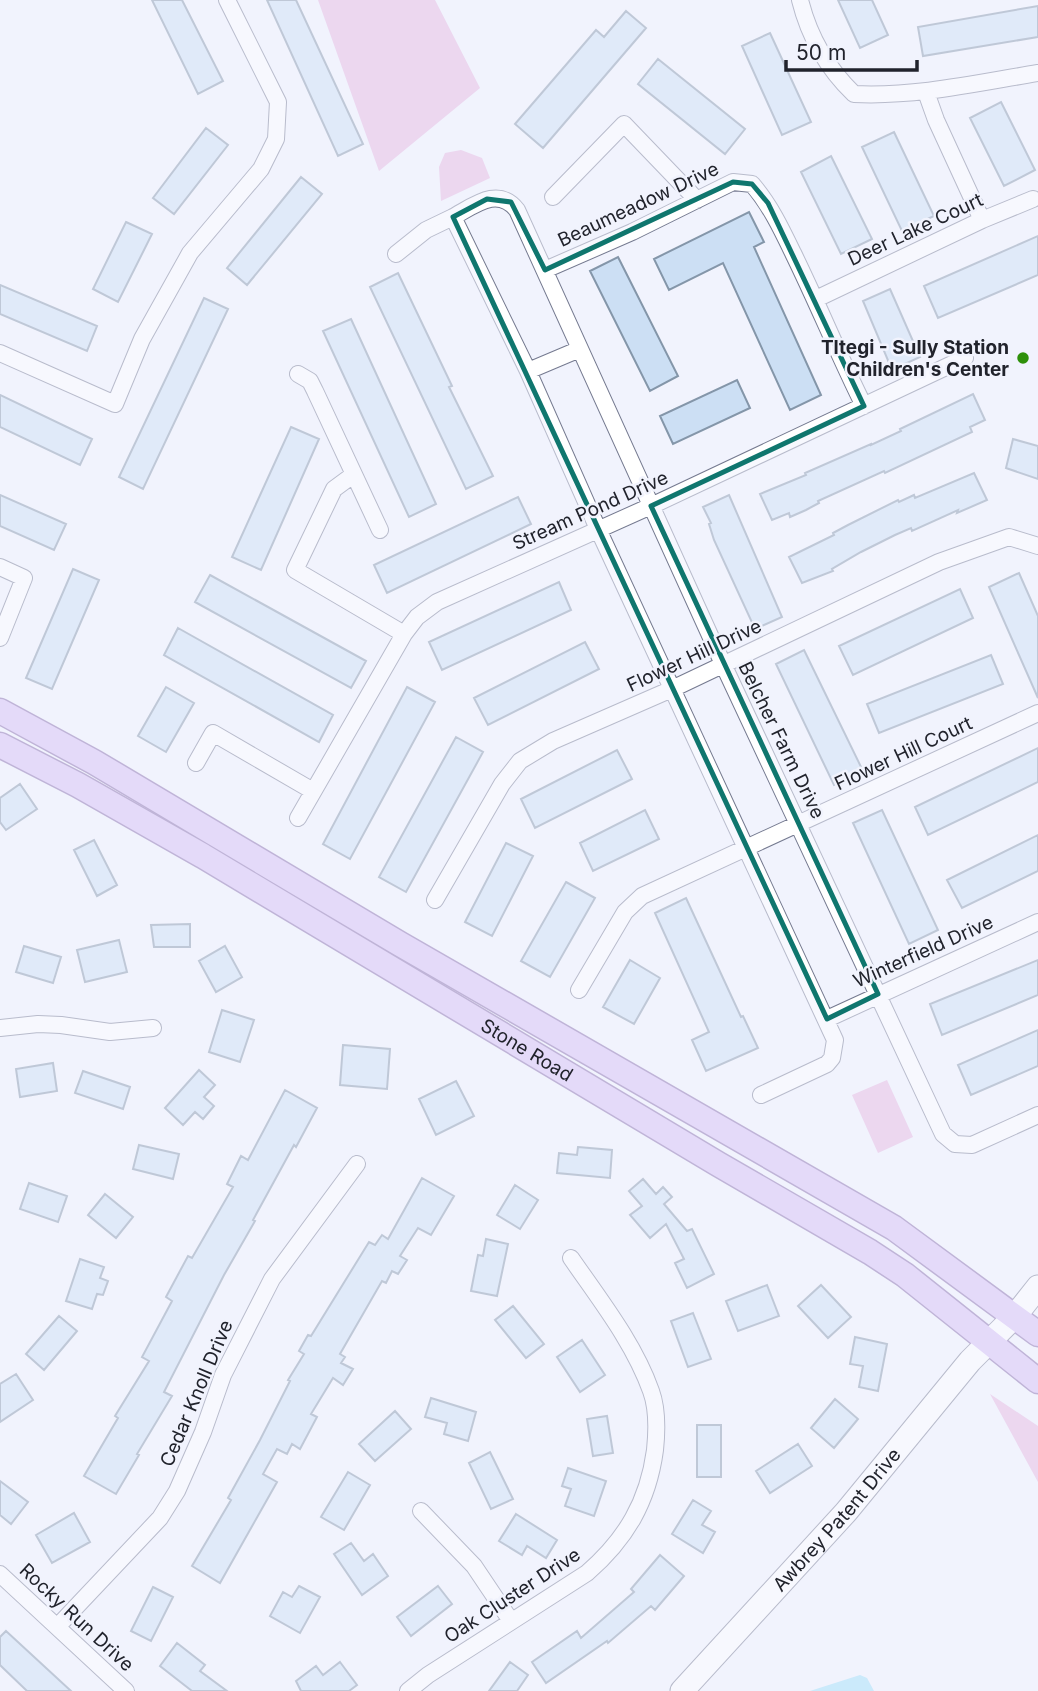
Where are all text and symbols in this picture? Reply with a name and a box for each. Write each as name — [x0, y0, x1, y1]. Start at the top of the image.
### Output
scale bar — [786, 28, 917, 72]
text: 50 m — [796, 40, 846, 65]
street label: Beaumeadow Drive — [554, 157, 722, 252]
street label: Deer Lake Court — [844, 188, 986, 271]
place label: Tltegi - Sully Station Children's Center — [821, 336, 1009, 381]
marker: Tltegi - Sully Station Children's Center — [1015, 350, 1031, 366]
street label: Stream Pond Drive — [509, 466, 672, 555]
street label: Flower Hill Drive — [623, 614, 765, 697]
street label: Belcher Farm Drive — [734, 658, 830, 822]
street label: Flower Hill Court — [831, 712, 976, 795]
street label: Winterfield Drive — [850, 910, 997, 993]
street label: Stone Road — [477, 1014, 577, 1087]
street label: Cedar Knoll Drive — [155, 1317, 238, 1470]
street label: Awbrey Patent Drive — [768, 1444, 906, 1596]
street label: Oak Cluster Drive — [440, 1543, 585, 1648]
street label: Rocky Run Drive — [15, 1559, 139, 1676]

